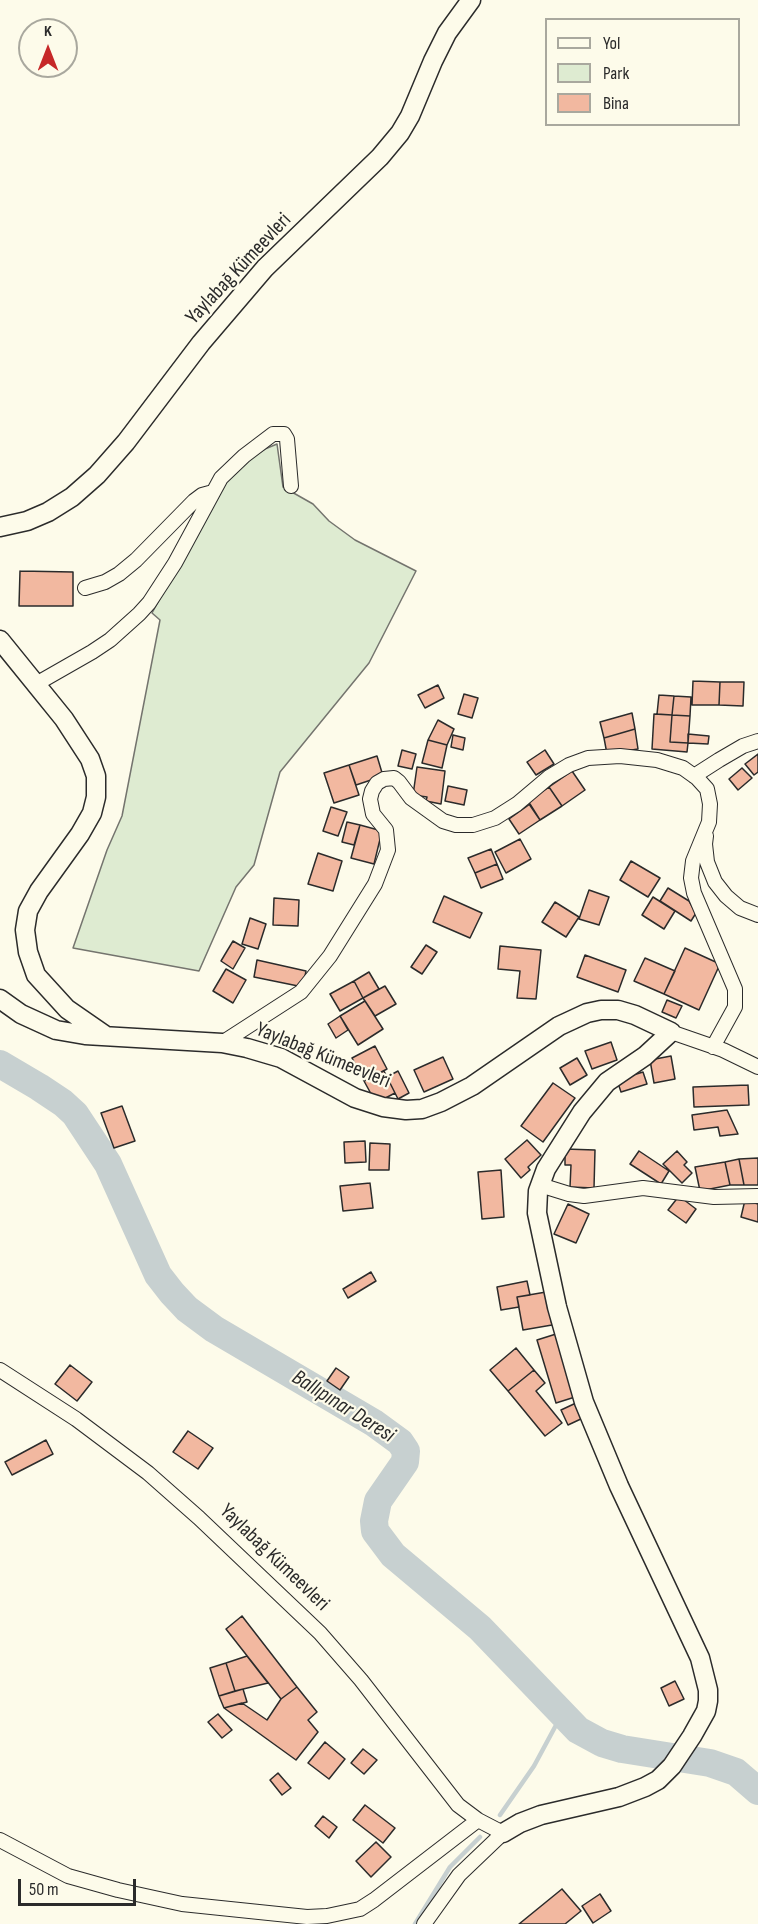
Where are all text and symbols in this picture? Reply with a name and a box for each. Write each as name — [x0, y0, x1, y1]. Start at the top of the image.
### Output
north arrow — [18, 18, 78, 78]
legend — [545, 18, 740, 126]
text: K — [44, 22, 52, 41]
text: Yol — [603, 33, 620, 54]
text: Park — [603, 63, 629, 84]
text: Bina — [603, 93, 629, 114]
street label: Yaylabağ Kümeevleri — [181, 208, 297, 330]
street label: Yaylabağ Kümeevleri — [252, 1018, 394, 1094]
water label: Ballıpınar Deresi — [287, 1365, 399, 1449]
street label: Yaylabağ Kümeevleri — [214, 1499, 334, 1617]
scale bar — [21, 1867, 140, 1905]
text: 50 m — [29, 1879, 59, 1900]

